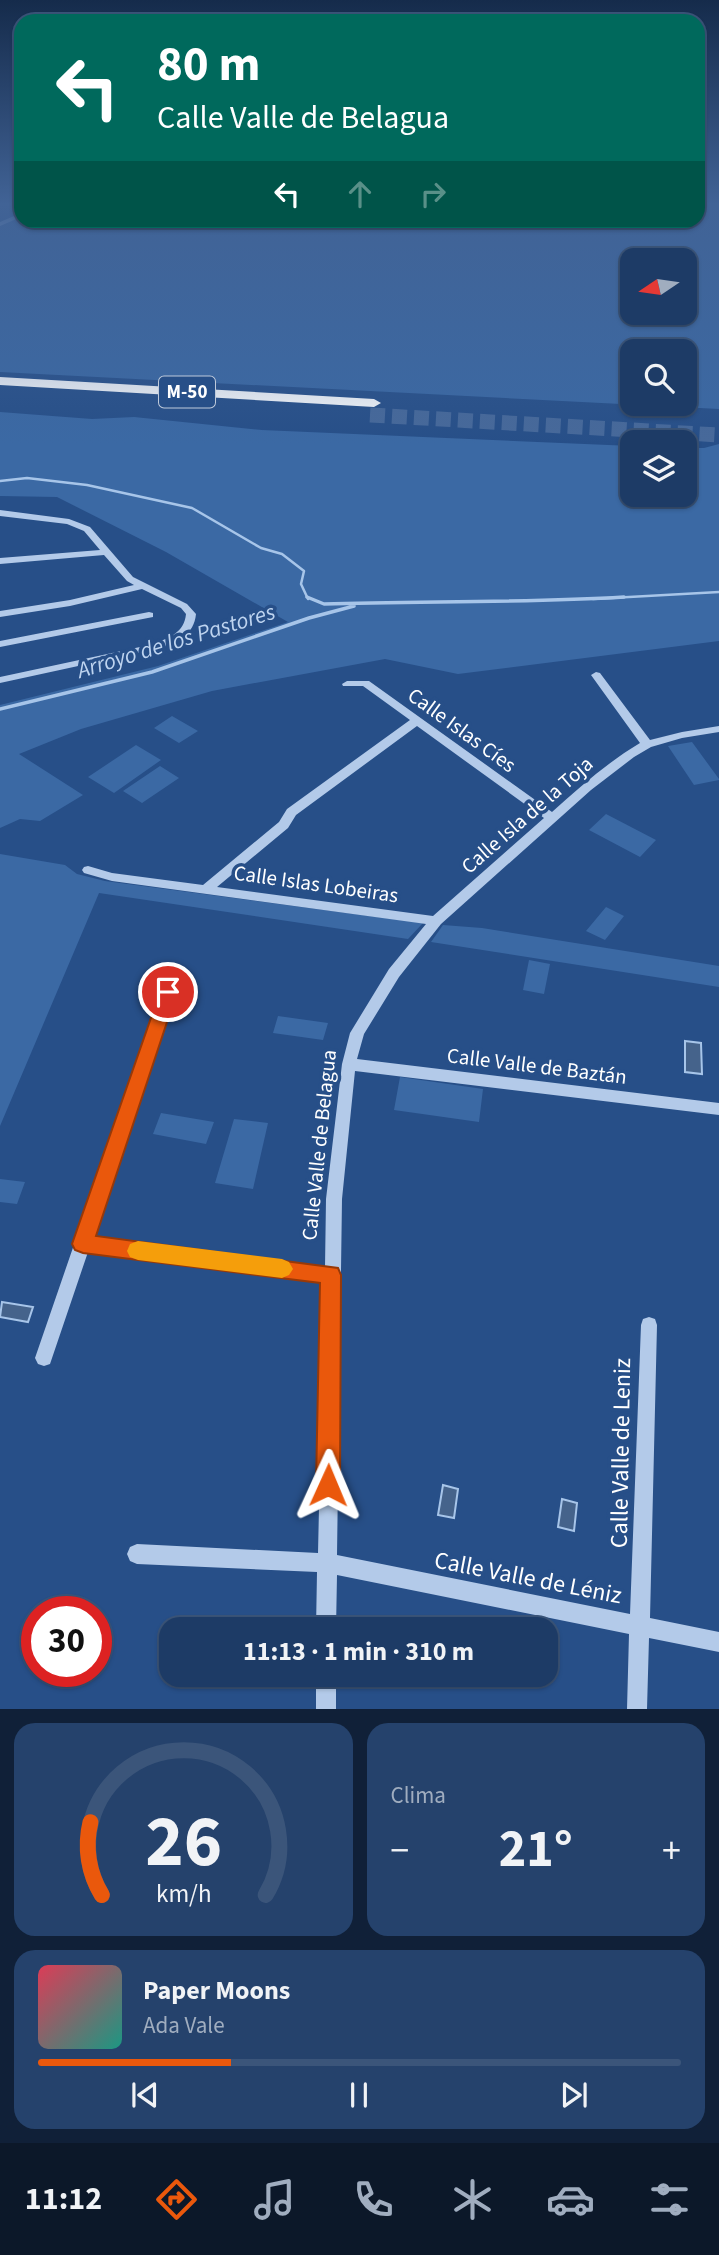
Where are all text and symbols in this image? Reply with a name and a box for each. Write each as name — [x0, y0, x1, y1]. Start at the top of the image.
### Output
text: 80 m — [157, 30, 261, 100]
icon: left — [42, 42, 133, 133]
text: Calle Valle de Belagua — [157, 95, 449, 141]
icon: left — [268, 175, 306, 213]
icon: ahead — [341, 175, 379, 213]
icon: right — [414, 175, 452, 213]
north arrow — [620, 248, 696, 326]
map controls — [620, 248, 697, 507]
button: search — [620, 339, 697, 416]
road number: M-50 — [159, 376, 215, 408]
button: layers — [620, 430, 697, 507]
water label: Arroyo de los Pastores — [71, 595, 279, 687]
street label: Calle Islas Cíes — [402, 680, 523, 780]
street label: Calle Isla de la Toja — [455, 749, 599, 881]
street label: Calle Islas Lobeiras — [232, 858, 400, 910]
pin — [138, 962, 198, 1022]
icon: arrive — [149, 973, 187, 1011]
street label: Calle Valle de Baztán — [445, 1040, 629, 1092]
street label: Calle Valle de Belagua — [294, 1048, 344, 1242]
street label: Calle Valle de Leniz — [602, 1358, 640, 1548]
position arrow — [291, 1448, 365, 1522]
street label: Calle Valle de Léniz — [431, 1543, 625, 1613]
speed limit sign: 30 — [21, 1596, 112, 1687]
text: 11:13 · 1 min · 310 m — [243, 1633, 474, 1670]
text: Clima — [391, 1779, 446, 1812]
text: 26 — [145, 1791, 222, 1895]
text: 21° — [499, 1813, 573, 1887]
text: − — [391, 1824, 409, 1878]
text: + — [662, 1824, 681, 1878]
text: km/h — [156, 1876, 211, 1912]
text: Paper Moons — [143, 1972, 290, 2009]
text: Ada Vale — [143, 2009, 225, 2042]
icon: previous — [126, 2076, 164, 2114]
icon: pause — [340, 2076, 378, 2114]
icon: next — [555, 2076, 593, 2114]
icon: directions — [152, 2175, 201, 2224]
icon: music — [250, 2175, 299, 2224]
icon: phone — [349, 2175, 398, 2224]
icon: climate — [448, 2175, 497, 2224]
icon: car — [546, 2175, 595, 2224]
icon: filters — [645, 2175, 694, 2224]
text: 11:12 — [25, 2176, 102, 2222]

